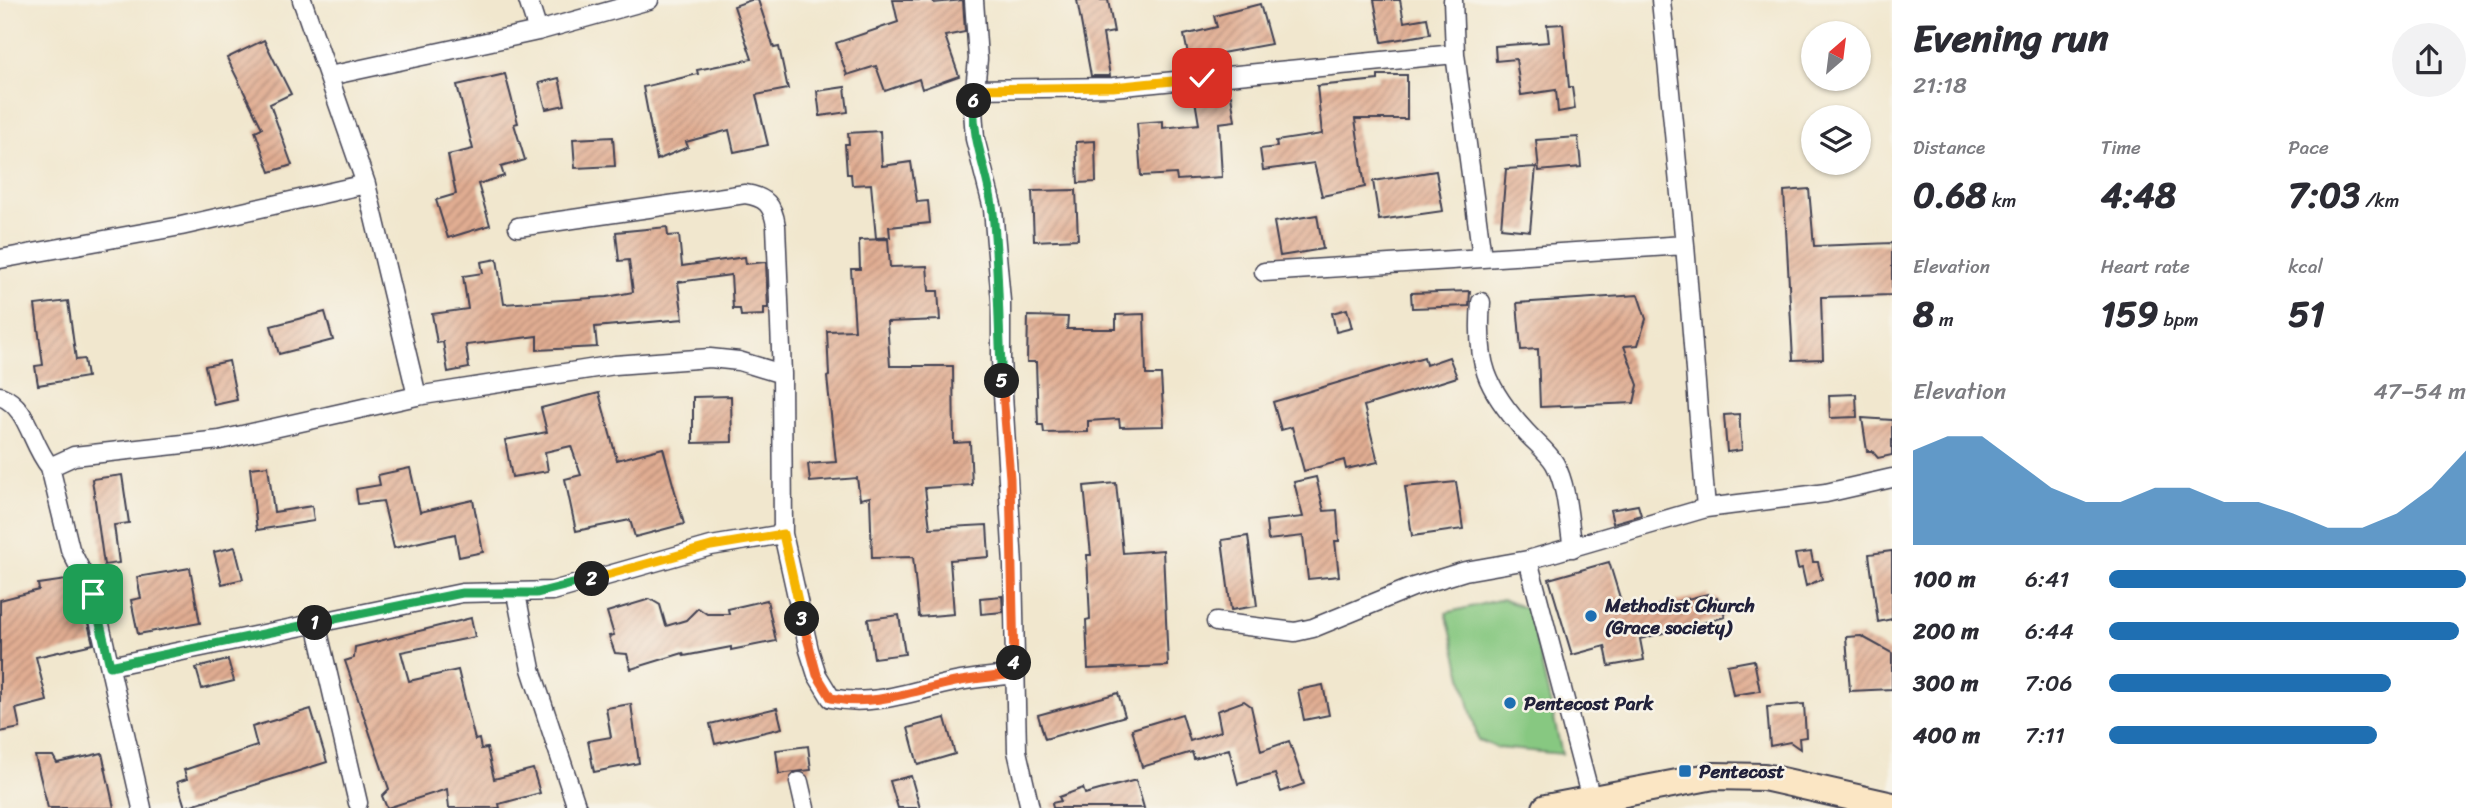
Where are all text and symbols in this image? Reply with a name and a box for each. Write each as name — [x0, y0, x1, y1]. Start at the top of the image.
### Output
text: Evening run — [1913, 5, 2109, 72]
north arrow — [1801, 21, 1871, 91]
map controls — [1801, 21, 1871, 175]
button: share — [2392, 23, 2466, 97]
pin — [1172, 48, 1232, 108]
icon: check — [1183, 59, 1221, 97]
text: 21:18 — [1913, 65, 1967, 106]
pin: 6 — [956, 84, 992, 119]
text: 6 — [968, 84, 979, 117]
button: layers — [1801, 105, 1871, 175]
text: Distance — [1913, 131, 1985, 164]
text: Time — [2101, 131, 2141, 164]
text: Pace — [2288, 131, 2329, 164]
text: 0.68 — [1913, 164, 1987, 226]
text: 4:48 — [2101, 164, 2176, 226]
text: 7:03 — [2288, 164, 2360, 226]
text: km — [1987, 184, 2016, 217]
text: /km — [2360, 184, 2399, 217]
text: Elevation — [1913, 250, 1990, 283]
text: Heart rate — [2101, 250, 2190, 283]
text: kcal — [2288, 250, 2323, 283]
text: 8 — [1913, 283, 1934, 345]
text: 159 — [2101, 283, 2159, 345]
text: 51 — [2288, 283, 2325, 345]
text: m — [1934, 303, 1954, 336]
text: bpm — [2159, 303, 2199, 336]
pin: 5 — [984, 364, 1020, 398]
text: 5 — [996, 364, 1007, 397]
text: Elevation — [1913, 371, 2006, 412]
text: 47–54 m — [2373, 371, 2466, 412]
text: 100 m — [1913, 559, 1976, 600]
text: 6:41 — [2025, 559, 2069, 600]
pin: 2 — [574, 562, 610, 596]
text: 2 — [586, 562, 597, 595]
pin — [63, 564, 123, 624]
icon: arrive — [74, 575, 112, 613]
place label: Methodist Church (Grace society) — [1604, 589, 1755, 644]
pin: 3 — [784, 602, 820, 636]
text: 3 — [796, 602, 807, 635]
pin: 1 — [298, 606, 332, 640]
text: 1 — [310, 606, 319, 639]
marker: Methodist Church (Grace society) — [1583, 608, 1599, 624]
text: 200 m — [1913, 611, 1979, 652]
text: 6:44 — [2025, 611, 2074, 652]
pin: 4 — [996, 646, 1032, 680]
text: 4 — [1008, 646, 1019, 679]
text: 300 m — [1913, 663, 1978, 704]
text: 7:06 — [2025, 663, 2073, 704]
place label: Pentecost Park — [1524, 687, 1654, 720]
marker: Pentecost Park — [1502, 695, 1518, 711]
text: 400 m — [1913, 715, 1980, 756]
text: 7:11 — [2025, 715, 2065, 756]
place label: Pentecost — [1699, 755, 1785, 788]
marker: Pentecost — [1677, 763, 1693, 779]

